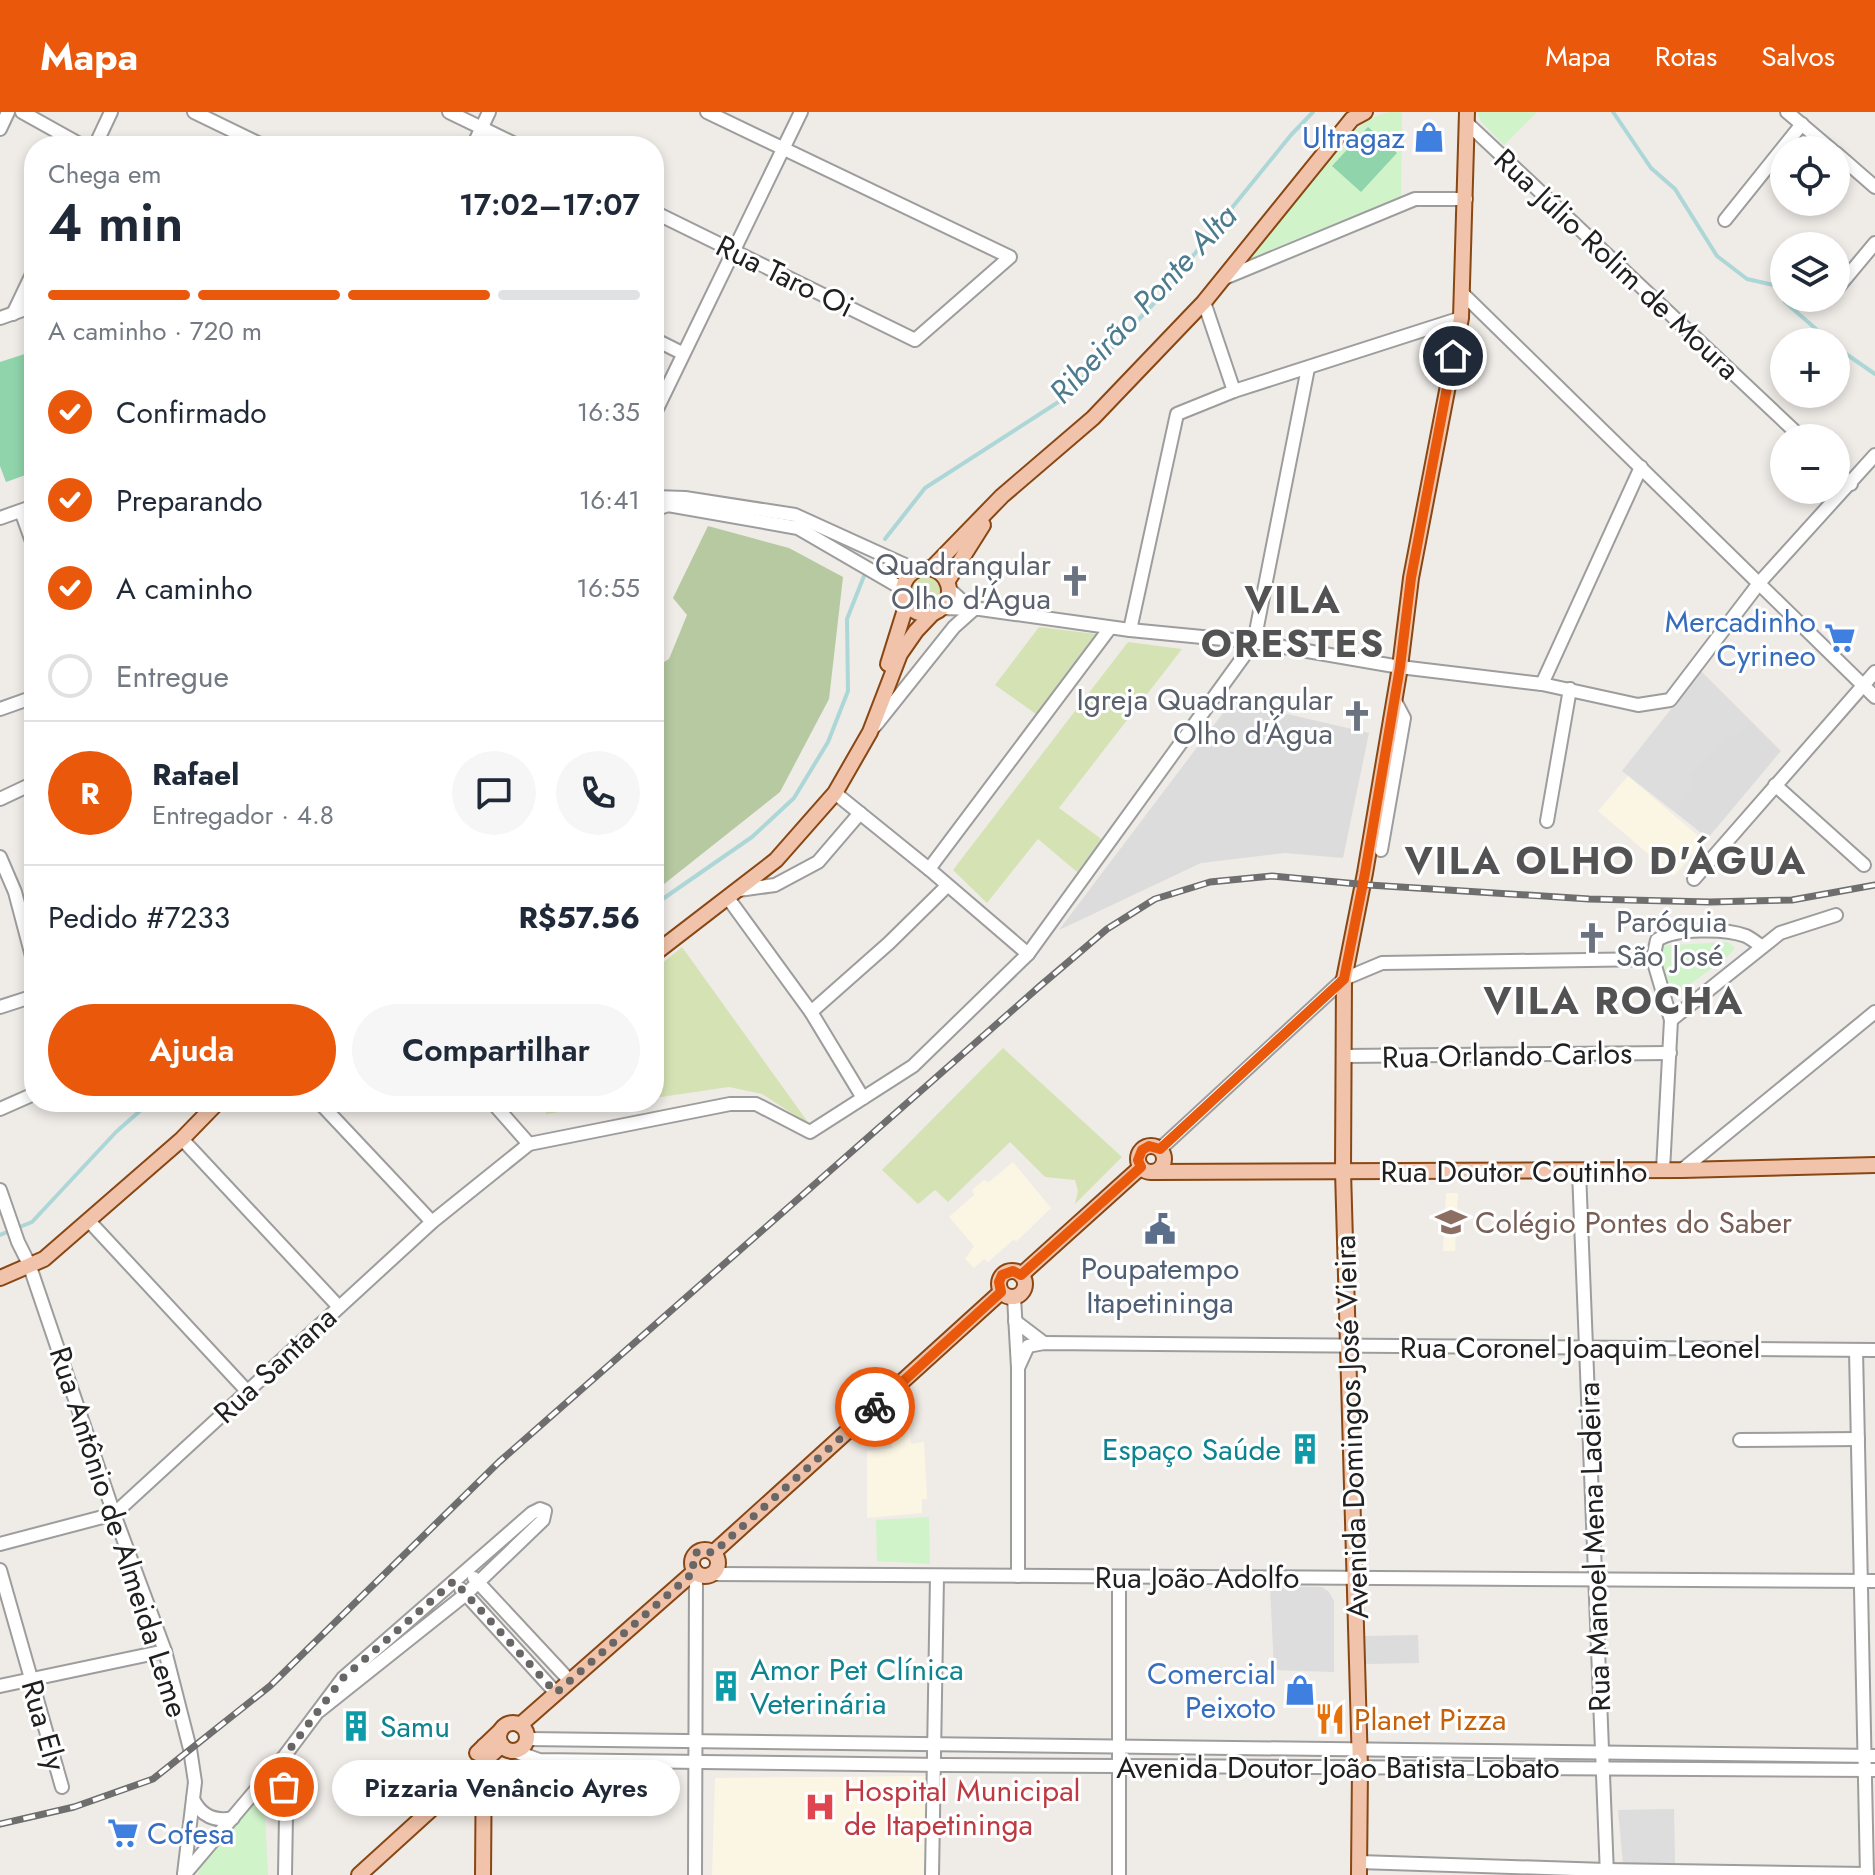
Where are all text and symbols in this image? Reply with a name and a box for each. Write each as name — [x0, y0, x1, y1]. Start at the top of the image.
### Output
text: Mapa — [40, 29, 138, 84]
text: Mapa — [1545, 36, 1611, 77]
text: Rotas — [1655, 36, 1717, 77]
text: Salvos — [1761, 36, 1835, 77]
place label: Ultragaz — [1302, 116, 1405, 159]
shop icon: Ultragaz — [1412, 120, 1446, 154]
map controls — [1770, 136, 1850, 504]
button: locate — [1770, 136, 1850, 216]
street label: Rua Júlio Rolim de Moura — [1485, 138, 1749, 390]
text: Chega em — [48, 155, 162, 193]
text: 17:02–17:07 — [459, 183, 640, 226]
text: 4 min — [48, 185, 183, 261]
water label: Ribeirão Ponte Alta — [1038, 194, 1248, 414]
street label: Rua Taro Oi — [709, 224, 861, 328]
button: layers — [1770, 232, 1850, 312]
text: A caminho · 720 m — [48, 312, 262, 350]
pin — [1419, 322, 1487, 390]
button: + — [1770, 328, 1850, 408]
icon: home — [1431, 334, 1475, 378]
icon: check — [48, 390, 92, 434]
text: Confirmado — [116, 391, 267, 434]
text: 16:35 — [577, 393, 640, 431]
button: − — [1770, 424, 1850, 504]
icon: check — [48, 478, 92, 522]
text: Preparando — [116, 479, 263, 522]
text: 16:41 — [579, 481, 640, 519]
place label: Quadrangular Olho d'Água — [875, 543, 1052, 620]
church icon: Quadrangular Olho d'Água — [1058, 564, 1092, 598]
icon: check — [48, 566, 92, 610]
text: A caminho — [116, 567, 253, 610]
text: 16:55 — [576, 569, 640, 607]
district label: VILA ORESTES — [1201, 572, 1385, 671]
place label: Mercadinho Cyrineo — [1665, 600, 1816, 677]
supermarket icon: Mercadinho Cyrineo — [1823, 621, 1857, 655]
text: Entregue — [116, 655, 229, 698]
place label: Igreja Quadrangular Olho d'Água — [1076, 678, 1334, 755]
church icon: Igreja Quadrangular Olho d'Água — [1340, 699, 1374, 733]
button: chat — [452, 751, 536, 835]
button: phone — [556, 751, 640, 835]
text: Rafael — [152, 753, 239, 796]
text: R — [80, 772, 100, 815]
text: Entregador · 4.8 — [152, 796, 334, 834]
district label: VILA OLHO D'ÁGUA — [1404, 833, 1807, 888]
text: Pedido #7233 — [48, 896, 230, 939]
text: R$57.56 — [518, 896, 640, 939]
place label: Paróquia São José — [1616, 900, 1727, 977]
church icon: Paróquia São José — [1575, 921, 1609, 955]
district label: VILA ROCHA — [1483, 973, 1744, 1028]
button: Ajuda — [48, 1004, 336, 1096]
button: Compartilhar — [352, 1004, 640, 1096]
street label: Rua Orlando Carlos — [1382, 1031, 1632, 1079]
street label: Rua Doutor Coutinho — [1381, 1150, 1647, 1193]
place label: Colégio Pontes do Saber — [1475, 1201, 1793, 1244]
school or university icon: Colégio Pontes do Saber — [1434, 1205, 1468, 1239]
public building icon: Poupatempo Itapetininga — [1143, 1212, 1177, 1246]
street label: Avenida Domingos José Vieira — [1323, 1234, 1379, 1620]
place label: Poupatempo Itapetininga — [1081, 1247, 1239, 1324]
street label: Rua Santana — [204, 1297, 346, 1433]
street label: Rua Coronel Joaquim Leonel — [1400, 1326, 1760, 1369]
street label: Rua Antônio de Almeida Leme — [39, 1341, 199, 1723]
courier — [835, 1367, 915, 1447]
street label: Rua Manoel Mena Ladeira — [1567, 1381, 1621, 1713]
icon: bike — [853, 1385, 897, 1429]
place label: Espaço Saúde — [1102, 1428, 1281, 1471]
building icon: Espaço Saúde — [1288, 1432, 1322, 1466]
street label: Rua João Adolfo — [1095, 1556, 1299, 1599]
place label: Amor Pet Clínica Veterinária — [750, 1648, 964, 1725]
place label: Comercial Peixoto — [1147, 1652, 1276, 1729]
building icon: Amor Pet Clínica Veterinária — [709, 1669, 743, 1703]
shop icon: Comercial Peixoto — [1283, 1673, 1317, 1707]
street label: Rua Ely — [11, 1675, 78, 1776]
place label: Planet Pizza — [1354, 1698, 1506, 1741]
restaurant icon: Planet Pizza — [1313, 1702, 1347, 1736]
place label: Samu — [380, 1705, 450, 1748]
building icon: Samu — [339, 1709, 373, 1743]
street label: Avenida Doutor João Batista Lobato — [1116, 1746, 1560, 1789]
pin — [250, 1753, 318, 1821]
callout: Pizzaria Venâncio Ayres — [332, 1759, 680, 1815]
icon: bag — [262, 1765, 306, 1809]
text: Pizzaria Venâncio Ayres — [364, 1769, 648, 1807]
place label: Hospital Municipal de Itapetininga — [844, 1769, 1081, 1846]
hospital icon: Hospital Municipal de Itapetininga — [803, 1790, 837, 1824]
place label: Cofesa — [147, 1812, 234, 1855]
supermarket icon: Cofesa — [106, 1816, 140, 1850]

